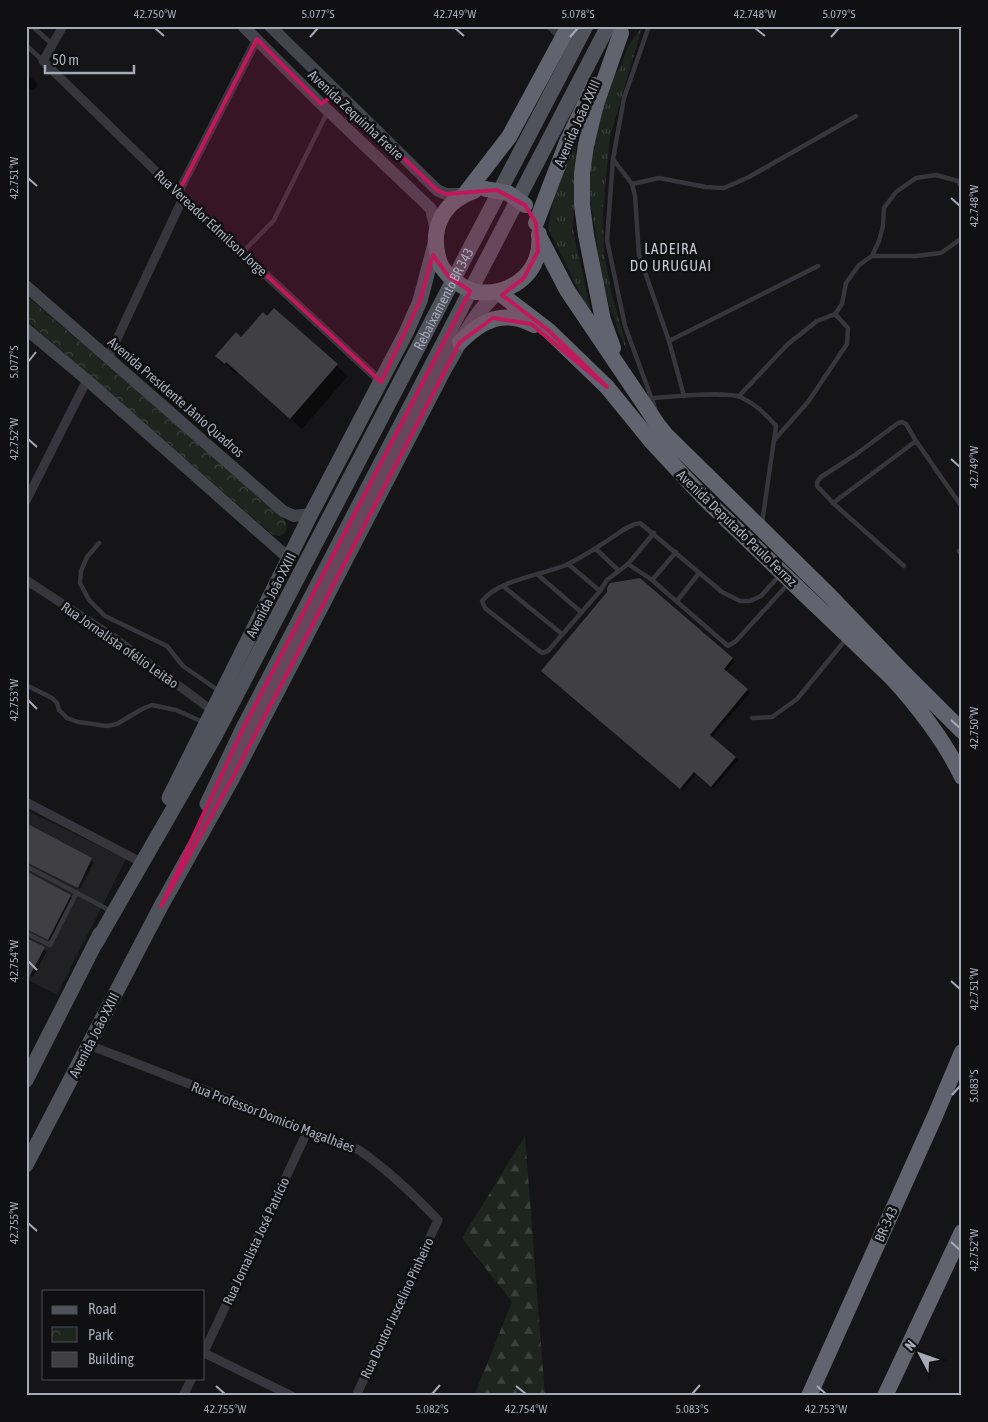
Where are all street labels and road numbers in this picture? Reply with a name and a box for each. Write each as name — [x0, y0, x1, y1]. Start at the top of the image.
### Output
street label: Avenida Zequinha Freire — [305, 67, 407, 163]
street label: Avenida João XXIII — [551, 77, 603, 169]
street label: Rua Vereador Edmilson Jorge — [151, 167, 271, 279]
street label: Rebaixamento BR 343 — [410, 245, 477, 353]
street label: Avenida Presidente Jânio Quadros — [105, 334, 247, 460]
street label: Avenida Deputado Paulo Ferraz — [674, 467, 800, 589]
street label: Avenida João XXIII — [243, 550, 299, 640]
street label: Rua Jornalista ofélio Leitão — [58, 598, 182, 692]
street label: Avenida João XXIII — [66, 990, 122, 1080]
street label: Rua Professor Domicio Magalhães — [189, 1078, 357, 1156]
street label: Rua Jornalista José Patrício — [219, 1175, 293, 1307]
street label: BR-343 — [871, 1204, 901, 1244]
street label: Rua Doutor Juscelino Pinheiro — [357, 1235, 437, 1381]

